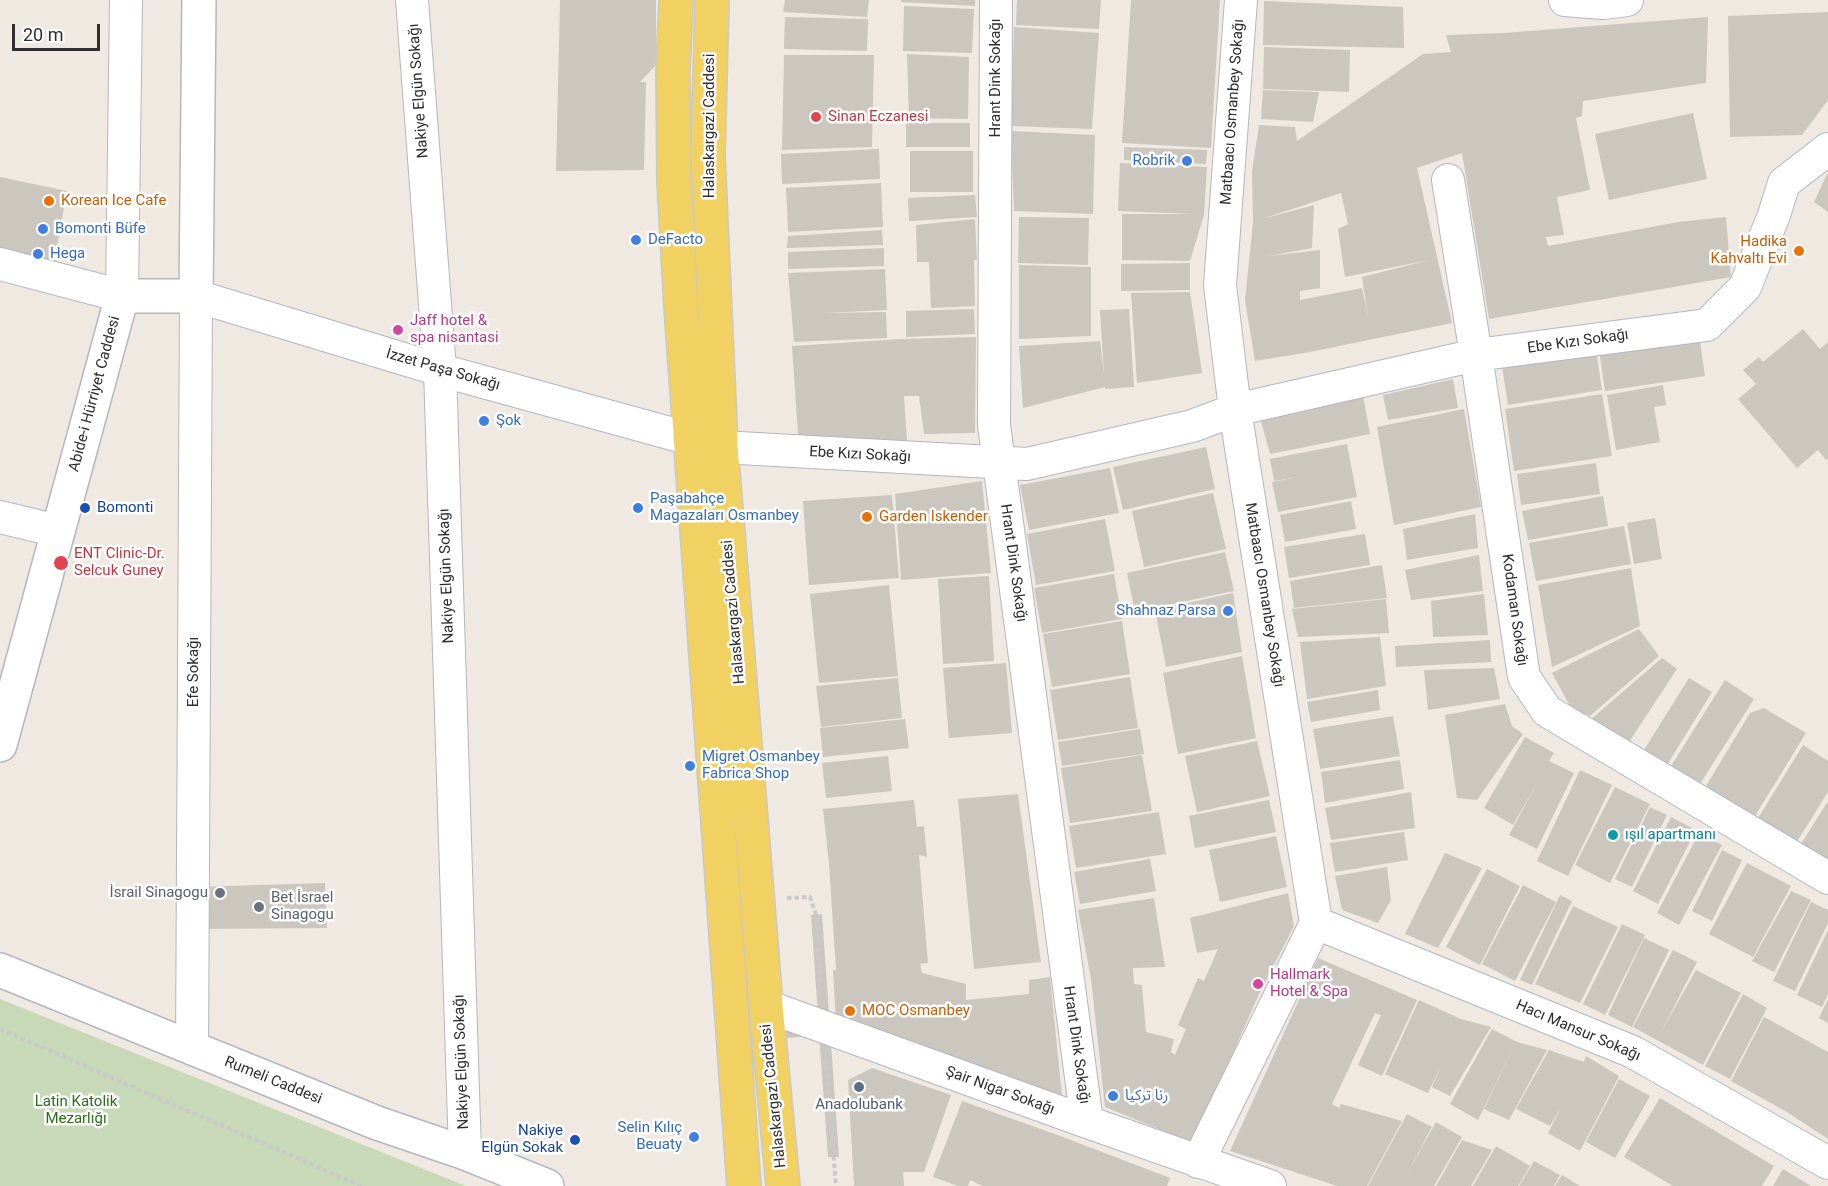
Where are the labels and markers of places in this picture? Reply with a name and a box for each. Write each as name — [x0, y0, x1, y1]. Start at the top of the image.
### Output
place label: Sinan Eczanesi — [828, 108, 928, 126]
marker: Sinan Eczanesi — [809, 110, 823, 124]
place label: Robrik — [1132, 152, 1175, 170]
marker: Robrik — [1180, 154, 1194, 168]
place label: Korean Ice Cafe — [61, 192, 166, 210]
marker: Korean Ice Cafe — [42, 194, 56, 208]
place label: Bomonti Büfe — [55, 220, 146, 238]
marker: Bomonti Büfe — [36, 222, 50, 236]
place label: DeFacto — [648, 231, 703, 249]
marker: DeFacto — [629, 233, 643, 247]
place label: Hadika Kahvaltı Evi — [1711, 233, 1787, 268]
marker: Hadika Kahvaltı Evi — [1792, 244, 1806, 258]
place label: Hega — [50, 245, 85, 263]
marker: Hega — [31, 247, 45, 261]
place label: Jaff hotel & spa nisantasi — [410, 312, 499, 347]
marker: Jaff hotel & spa nisantasi — [391, 323, 405, 337]
place label: Şok — [496, 412, 521, 430]
marker: Şok — [477, 414, 491, 428]
place label: Paşabahçe Magazaları Osmanbey — [650, 490, 799, 525]
place label: Bomonti — [97, 499, 153, 517]
marker: Bomonti — [78, 501, 92, 515]
marker: Paşabahçe Magazaları Osmanbey — [631, 501, 645, 515]
place label: Garden Iskender — [879, 508, 988, 526]
marker: Garden Iskender — [860, 510, 874, 524]
place label: ENT Clinic-Dr. Selcuk Guney — [74, 545, 165, 580]
marker: ENT Clinic-Dr. Selcuk Guney — [52, 554, 70, 572]
place label: Shahnaz Parsa — [1116, 602, 1216, 620]
marker: Shahnaz Parsa — [1221, 604, 1235, 618]
place label: Migret Osmanbey Fabrica Shop — [702, 748, 820, 783]
marker: Migret Osmanbey Fabrica Shop — [683, 759, 697, 773]
place label: ışıl apartmanı — [1625, 826, 1716, 844]
marker: ışıl apartmanı — [1606, 828, 1620, 842]
place label: İsrail Sinagogu — [110, 884, 208, 902]
marker: İsrail Sinagogu — [213, 886, 227, 900]
place label: Bet İsrael Sinagogu — [271, 889, 334, 924]
marker: Bet İsrael Sinagogu — [252, 900, 266, 914]
place label: Hallmark Hotel & Spa — [1270, 966, 1348, 1001]
marker: Hallmark Hotel & Spa — [1251, 977, 1265, 991]
place label: MOC Osmanbey — [862, 1002, 970, 1020]
marker: MOC Osmanbey — [843, 1004, 857, 1018]
marker: Anadolubank — [852, 1080, 866, 1094]
place label: رنا تركيا — [1125, 1087, 1168, 1105]
marker: رنا تركيا — [1106, 1089, 1120, 1103]
place label: Anadolubank — [815, 1096, 903, 1114]
place label: Selin Kılıç Beuaty — [618, 1119, 682, 1154]
place label: Nakiye Elgün Sokak — [481, 1122, 563, 1157]
marker: Selin Kılıç Beuaty — [687, 1130, 701, 1144]
marker: Nakiye Elgün Sokak — [568, 1133, 582, 1147]

